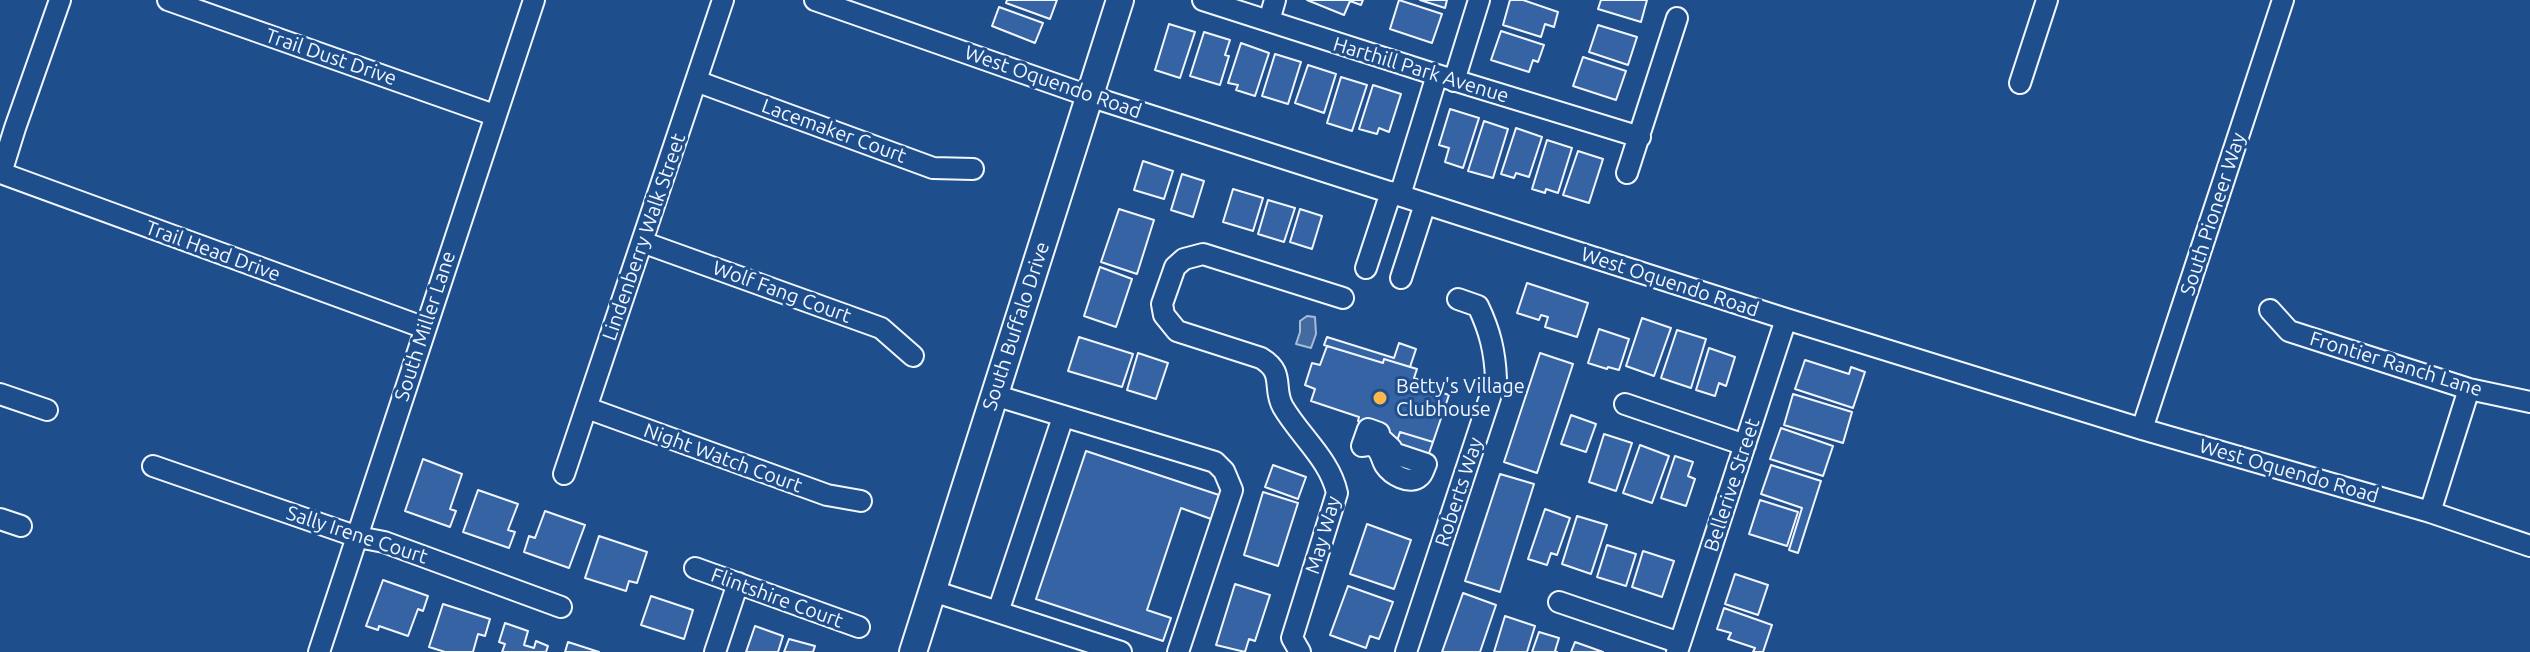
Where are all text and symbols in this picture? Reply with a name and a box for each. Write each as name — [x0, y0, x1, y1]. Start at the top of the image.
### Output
street label: Trail Dust Drive — [262, 23, 400, 91]
street label: Harthill Park Avenue — [1330, 32, 1512, 108]
street label: West Oquendo Road — [961, 40, 1145, 124]
street label: Lacemaker Court — [758, 94, 910, 168]
street label: Lindenberry Walk Street — [597, 130, 691, 344]
street label: South Pioneer Way — [2175, 130, 2251, 298]
street label: Trail Head Drive — [142, 215, 284, 287]
street label: South Buffalo Drive — [977, 239, 1055, 413]
street label: West Oquendo Road — [1578, 242, 1762, 322]
street label: South Miller Lane — [389, 248, 461, 404]
street label: Wolf Fang Court — [709, 256, 855, 328]
street label: Frontier Ranch Lane — [2307, 326, 2485, 402]
place label: Betty's Village Clubhouse — [1396, 374, 1525, 421]
marker: Betty's Village Clubhouse — [1371, 389, 1389, 407]
street label: Bellerive Street — [1699, 415, 1765, 555]
street label: Night Watch Court — [641, 418, 805, 498]
street label: Roberts Way — [1430, 434, 1488, 550]
street label: West Oquendo Road — [2197, 434, 2381, 508]
street label: May Way — [1300, 493, 1346, 577]
street label: Sally Irene Court — [283, 501, 431, 569]
street label: Flintshire Court — [708, 563, 846, 633]

